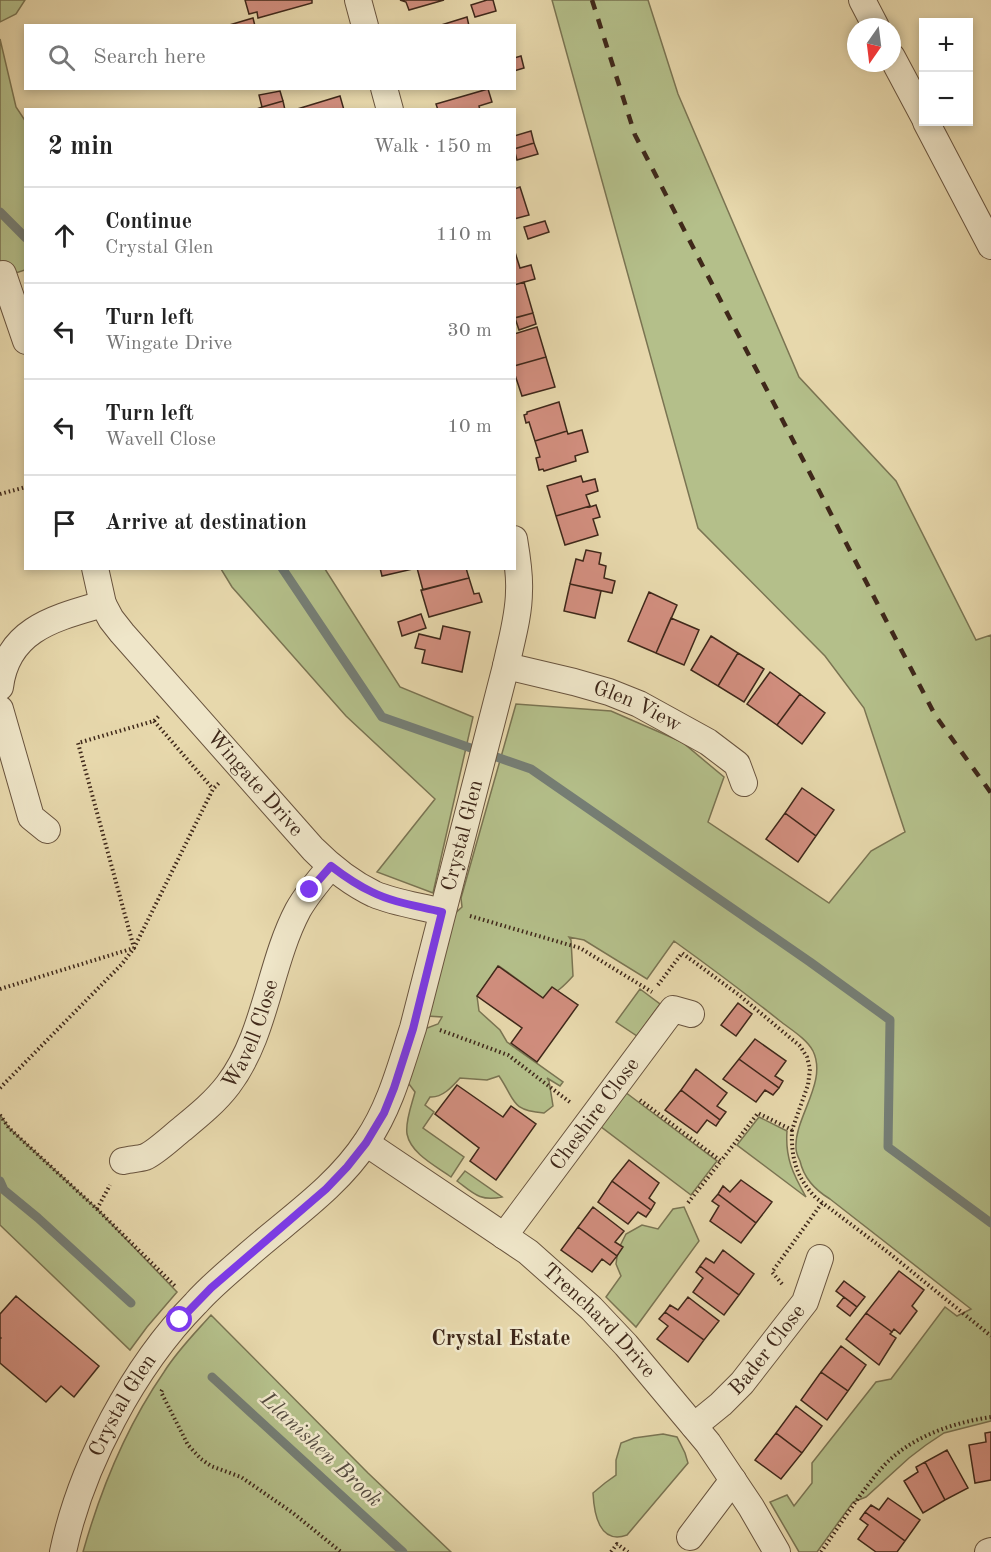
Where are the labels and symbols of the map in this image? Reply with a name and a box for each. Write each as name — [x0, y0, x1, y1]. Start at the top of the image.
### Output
north arrow — [847, 18, 901, 72]
street label: Glen View — [591, 678, 685, 736]
street label: Wingate Drive — [203, 726, 307, 840]
street label: Crystal Glen — [438, 778, 487, 893]
route end — [296, 876, 322, 902]
street label: Wavell Close — [218, 977, 282, 1093]
street label: Cheshire Close — [546, 1054, 643, 1174]
street label: Trenchard Drive — [538, 1259, 659, 1382]
street label: Bader Close — [725, 1301, 809, 1400]
route start — [166, 1306, 192, 1332]
district label: Crystal Estate — [431, 1328, 571, 1350]
street label: Crystal Glen — [86, 1350, 160, 1460]
water label: Llanishen Brook — [255, 1388, 386, 1512]

